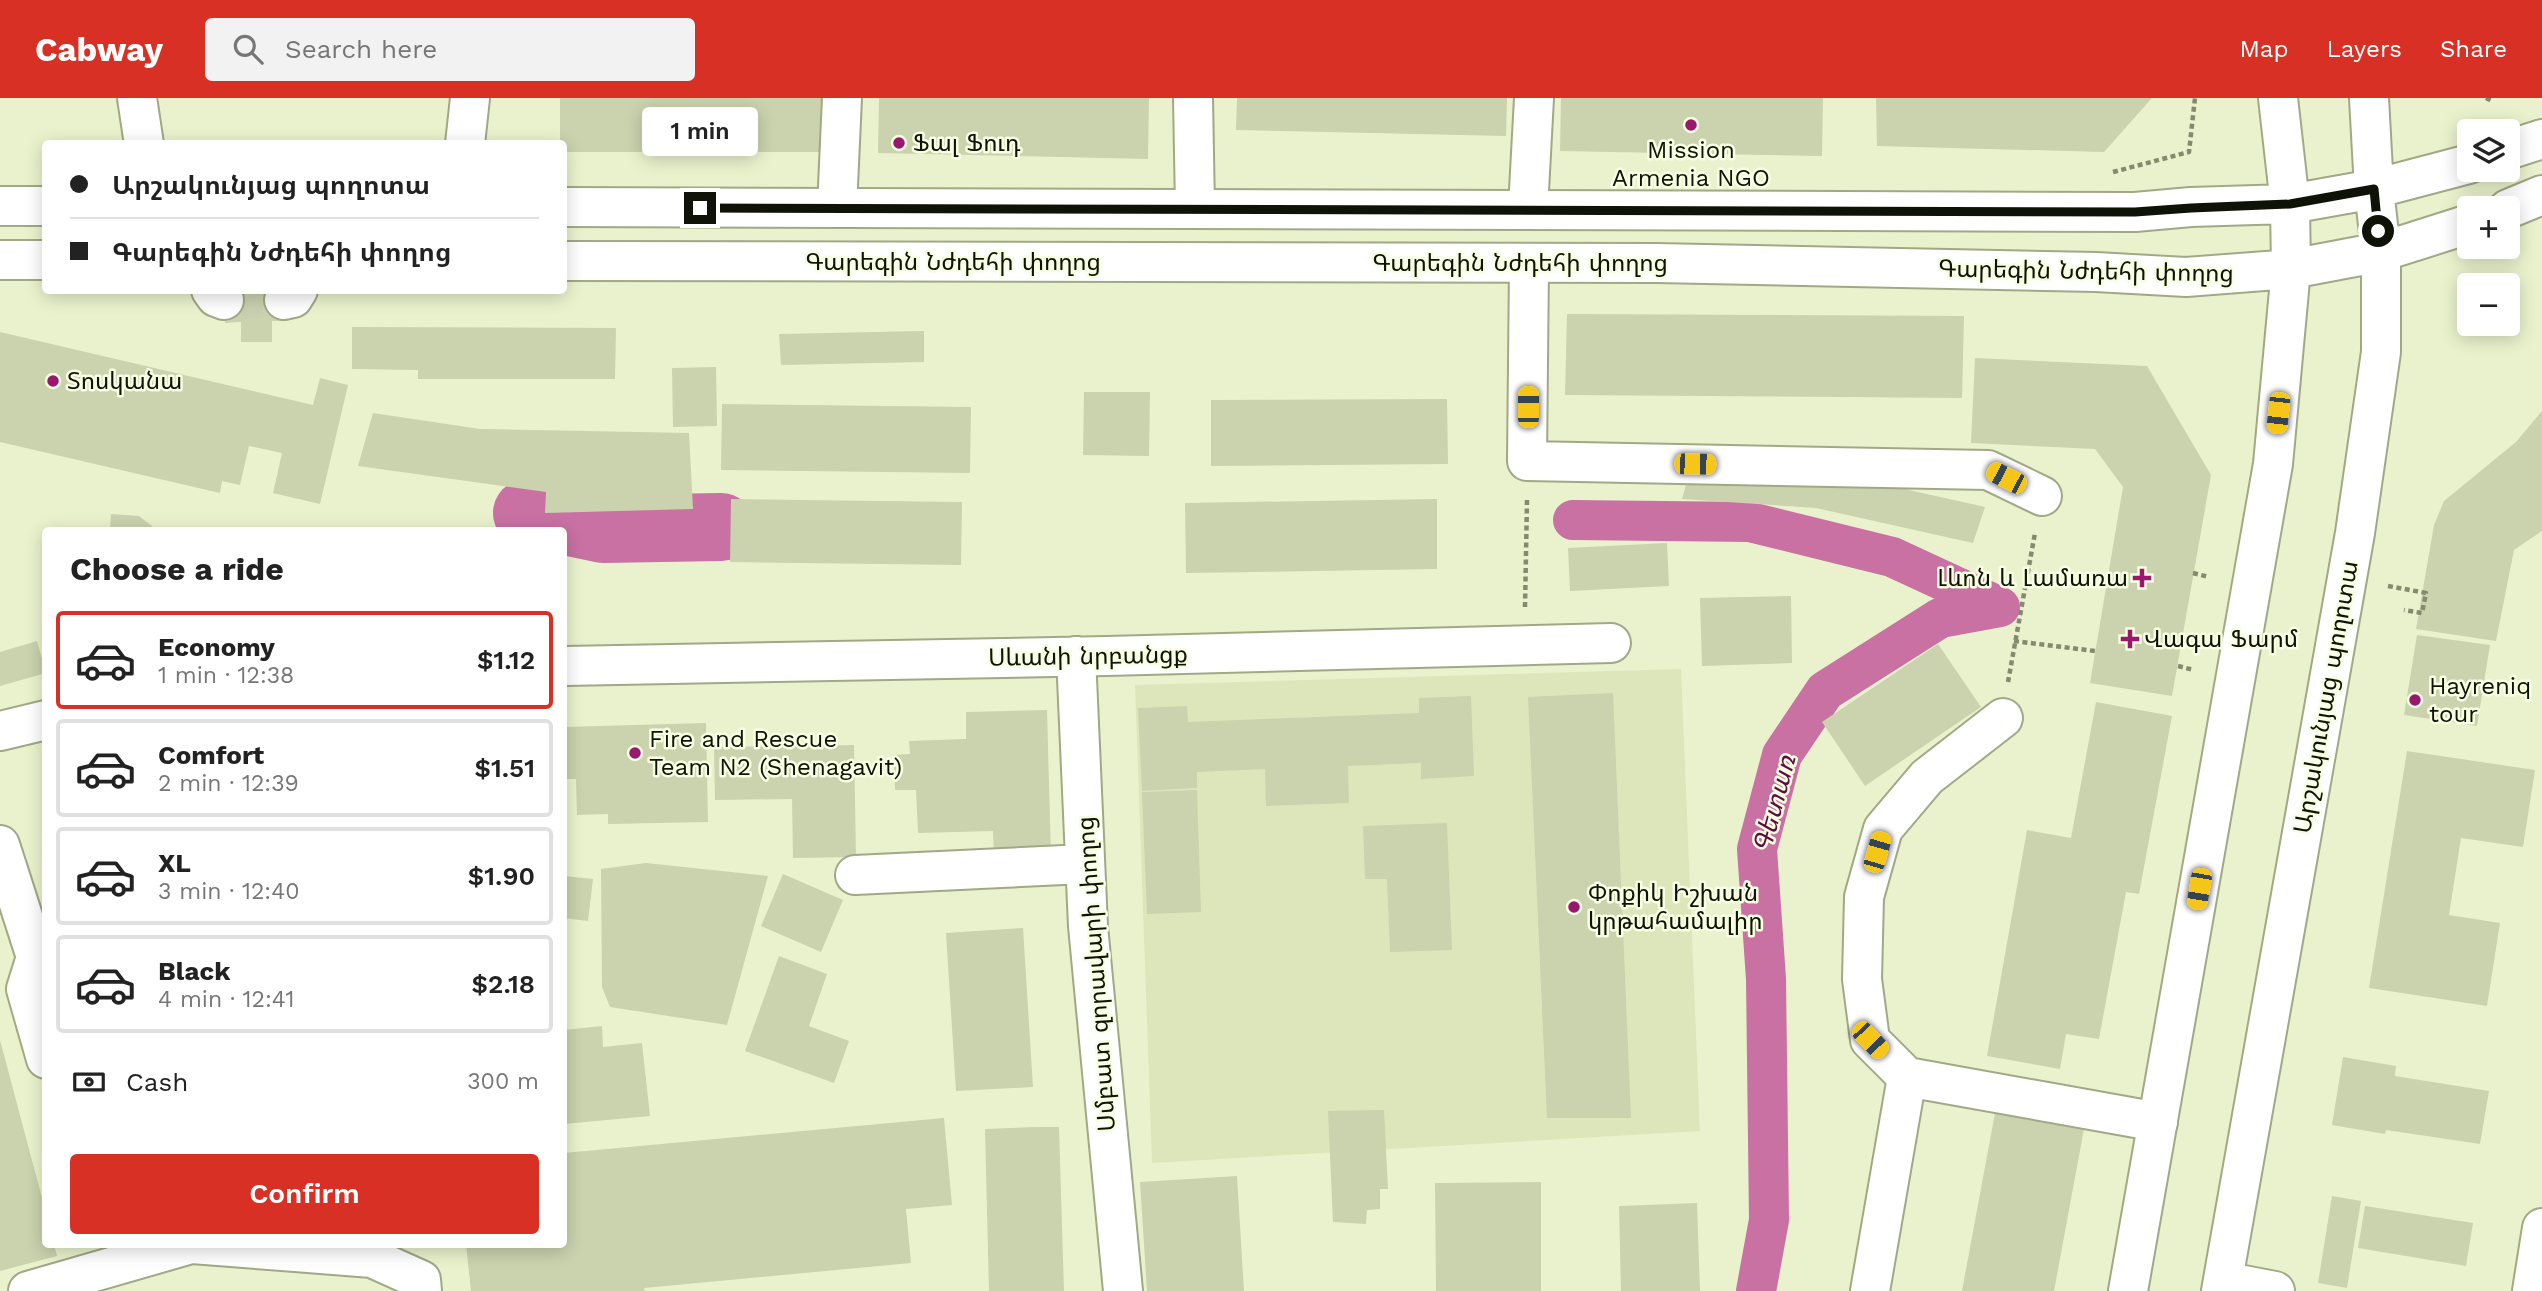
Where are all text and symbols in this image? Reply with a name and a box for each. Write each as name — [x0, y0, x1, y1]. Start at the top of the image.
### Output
search box — [205, 18, 695, 81]
text: Cabway — [35, 30, 163, 69]
icon: search — [229, 30, 267, 68]
text: Search here — [285, 34, 437, 64]
text: Map — [2240, 35, 2288, 63]
text: Layers — [2326, 35, 2402, 63]
text: Share — [2440, 35, 2507, 63]
callout: 1 min — [642, 106, 758, 155]
marker: Mission Armenia NGO — [1683, 117, 1699, 133]
text: 1 min — [670, 118, 730, 145]
map controls — [2457, 119, 2520, 336]
button: layers — [2457, 119, 2520, 182]
place label: Ֆալ Ֆուդ — [913, 129, 1021, 157]
marker: Ֆալ Ֆուդ — [891, 135, 907, 151]
place label: Mission Armenia NGO — [1612, 136, 1770, 192]
text: Արշակունյաց պողոտա — [112, 170, 430, 200]
route end — [684, 192, 716, 224]
button: + — [2457, 196, 2520, 259]
route start — [2362, 215, 2394, 247]
text: Գարեգին Նժդեհի փողոց — [112, 237, 451, 267]
street label: Գարեգին Նժդեհի փողոց — [805, 248, 1101, 276]
street label: Գարեգին Նժդեհի փողոց — [1372, 249, 1668, 277]
street label: Գարեգին Նժդեհի փողոց — [1938, 254, 2234, 288]
button: − — [2457, 273, 2520, 336]
place label: Տոսկանա — [67, 367, 182, 395]
marker: Տոսկանա — [45, 373, 61, 389]
car — [1518, 386, 1539, 428]
car — [2266, 391, 2291, 435]
car — [1674, 453, 1717, 475]
car — [1983, 459, 2030, 497]
text: Choose a ride — [70, 550, 284, 588]
street label: Արշակունյաց պողոտա — [2288, 558, 2364, 836]
place label: Լևոն և Լամառա — [1937, 564, 2128, 592]
marker: Լևոն և Լամառա — [2134, 570, 2150, 586]
place label: Վագա Ֆարմ — [2144, 625, 2298, 653]
icon: car — [74, 629, 137, 692]
marker: Վագա Ֆարմ — [2122, 631, 2138, 647]
text: Economy — [158, 632, 275, 662]
street label: Սևանի նրբանցք — [988, 640, 1188, 672]
text: $1.12 — [477, 645, 535, 675]
text: 1 min · 12:38 — [158, 662, 294, 689]
place label: Hayreniq tour — [2429, 672, 2531, 728]
marker: Hayreniq tour — [2407, 692, 2423, 708]
place label: Fire and Rescue Team N2 (Shenagavit) — [649, 725, 902, 781]
icon: car — [74, 737, 137, 800]
text: Comfort — [158, 740, 264, 770]
marker: Fire and Rescue Team N2 (Shenagavit) — [627, 745, 643, 761]
water label: Գետառ — [1747, 751, 1802, 856]
text: $1.51 — [474, 753, 535, 783]
text: 2 min · 12:39 — [158, 770, 299, 797]
street label: Սմբատ զորավարի փողոց — [1071, 816, 1121, 1132]
car — [1862, 829, 1893, 875]
icon: car — [74, 845, 137, 908]
text: XL — [158, 848, 191, 878]
text: $1.90 — [468, 861, 535, 891]
car — [2186, 866, 2213, 912]
text: 3 min · 12:40 — [158, 878, 300, 905]
place label: Փոքիկ Իշխան կրթահամալիր — [1588, 879, 1762, 935]
marker: Փոքիկ Իշխան կրթահամալիր — [1566, 899, 1582, 915]
icon: car — [74, 953, 137, 1016]
text: Black — [158, 956, 230, 986]
text: $2.18 — [472, 969, 535, 999]
text: 4 min · 12:41 — [158, 986, 294, 1013]
car — [1848, 1018, 1893, 1062]
icon: cash — [70, 1063, 108, 1101]
text: Cash — [126, 1067, 188, 1097]
text: 300 m — [467, 1068, 539, 1095]
button: Confirm — [70, 1154, 539, 1234]

